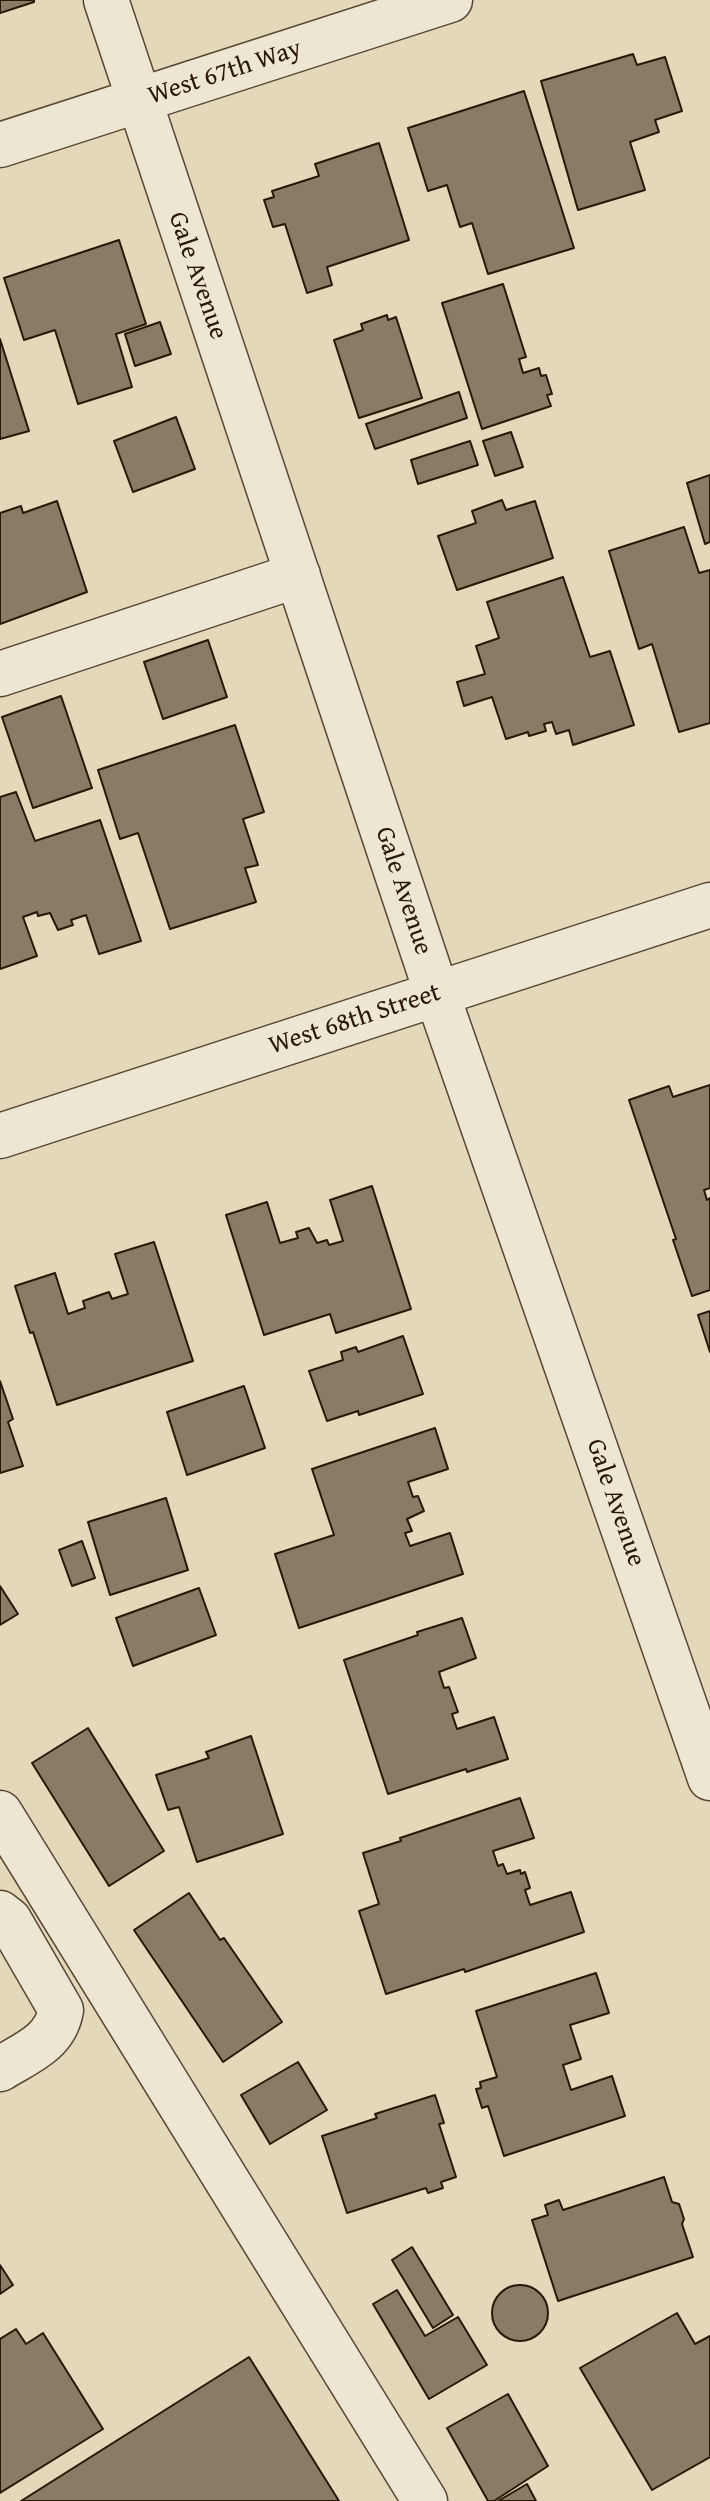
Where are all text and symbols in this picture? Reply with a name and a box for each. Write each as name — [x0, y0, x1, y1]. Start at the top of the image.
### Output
street label: West 67th Way — [144, 34, 306, 112]
street label: Gale Avenue — [161, 208, 233, 344]
street label: Gale Avenue — [368, 823, 438, 959]
street label: West 68th Street — [265, 978, 445, 1062]
street label: Gale Avenue — [579, 1435, 651, 1571]

